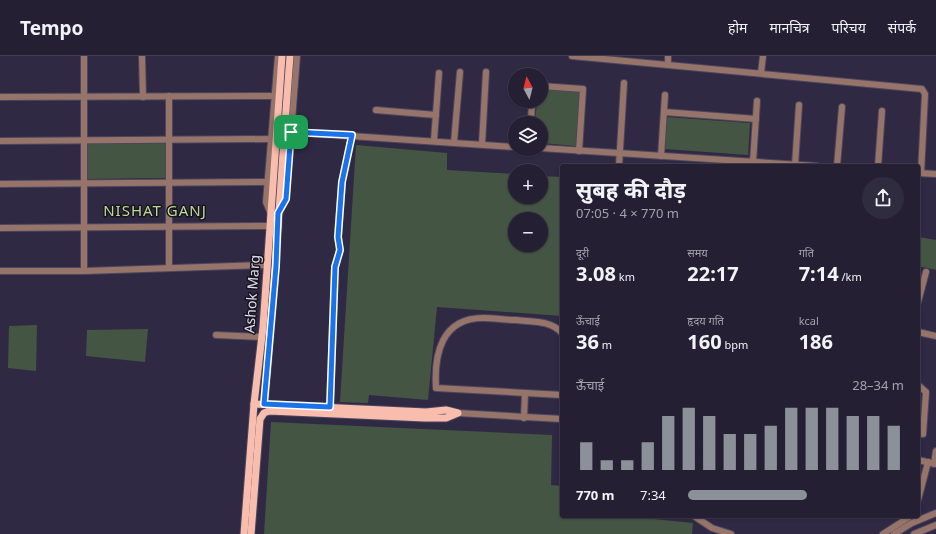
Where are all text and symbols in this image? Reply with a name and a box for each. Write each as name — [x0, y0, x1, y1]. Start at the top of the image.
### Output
text: Tempo — [20, 15, 83, 41]
text: होम — [728, 18, 747, 37]
text: मानचित्र — [769, 18, 810, 37]
text: परिचय — [832, 18, 866, 37]
text: संपर्क — [888, 18, 916, 37]
north arrow — [508, 68, 548, 108]
map controls — [508, 68, 548, 252]
pin — [274, 115, 308, 149]
button: layers — [508, 116, 548, 156]
icon: arrive — [280, 121, 302, 143]
button: + — [508, 164, 548, 204]
text: सुबह की दौड़ — [576, 174, 686, 204]
button: share — [862, 177, 904, 219]
district label: NISHAT GANJ — [103, 200, 207, 220]
text: 07:05 · 4 × 770 m — [576, 204, 679, 222]
button: − — [508, 212, 548, 252]
text: दूरी — [576, 245, 589, 260]
text: समय — [687, 245, 708, 260]
text: गति — [799, 245, 814, 260]
street label: Ashok Marg — [239, 254, 264, 334]
text: 3.08 — [576, 260, 616, 287]
text: 22:17 — [687, 260, 739, 287]
text: 7:14 — [799, 260, 839, 287]
text: km — [616, 269, 635, 284]
text: /km — [839, 269, 862, 284]
text: ऊँचाई — [576, 313, 600, 328]
text: हृदय गति — [687, 313, 724, 328]
text: kcal — [799, 313, 819, 328]
text: 36 — [576, 328, 599, 355]
text: 160 — [687, 328, 722, 355]
text: 186 — [799, 328, 833, 355]
text: m — [599, 337, 612, 352]
text: bpm — [722, 337, 748, 352]
text: ऊँचाई — [576, 376, 604, 394]
text: 28–34 m — [852, 376, 904, 394]
text: 770 m — [576, 486, 614, 504]
text: 7:34 — [640, 486, 666, 504]

